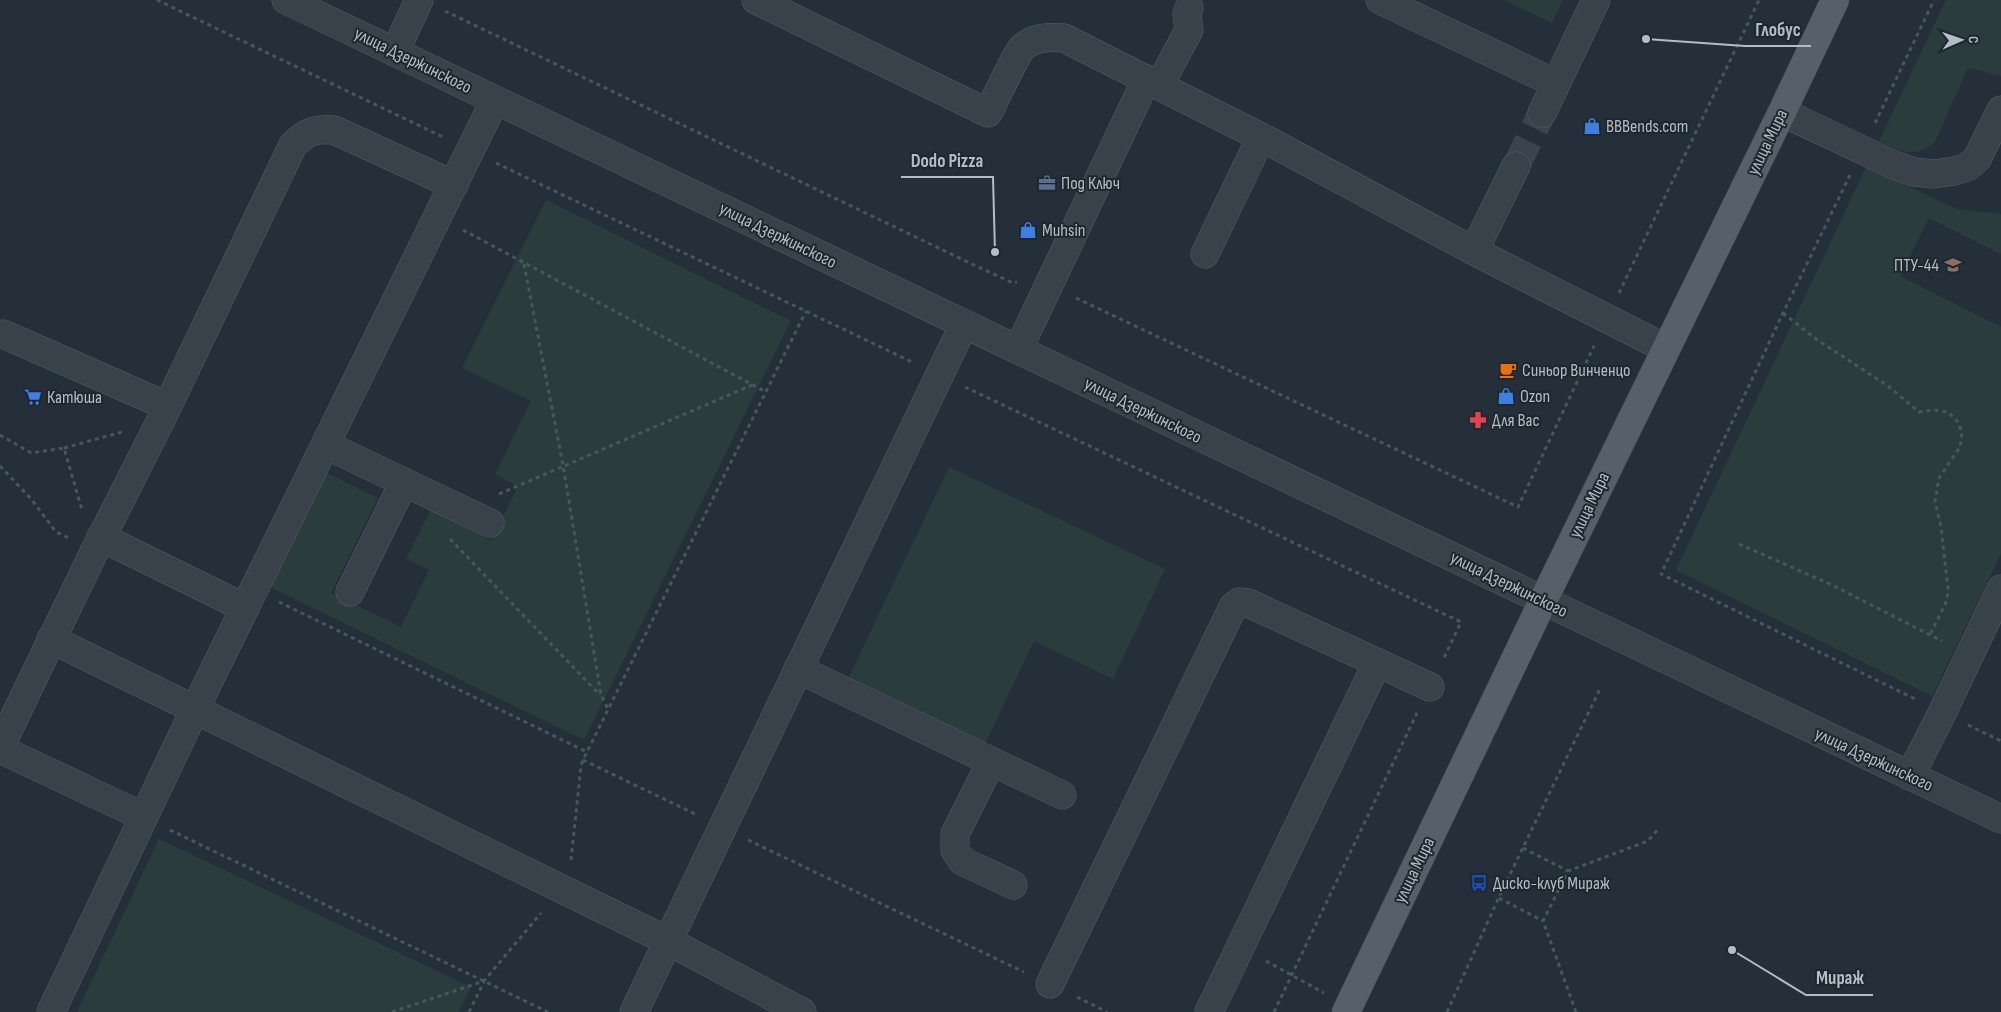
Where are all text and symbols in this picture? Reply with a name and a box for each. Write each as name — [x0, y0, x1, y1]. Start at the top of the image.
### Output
callout: Глобус — [1745, 12, 1811, 46]
north arrow — [1936, 15, 1986, 65]
text: Глобус — [1755, 19, 1801, 42]
street label: улица Дзержинского — [351, 23, 475, 98]
text: С — [1965, 36, 1982, 43]
street label: улица Мира — [1743, 106, 1792, 179]
shop icon: BBBends.com — [1582, 116, 1602, 136]
place label: BBBends.com — [1606, 116, 1688, 137]
callout: Dodo Pizza — [901, 143, 993, 177]
text: Dodo Pizza — [911, 150, 983, 173]
office icon: Под Ключ — [1037, 173, 1057, 193]
place label: Под Ключ — [1061, 173, 1120, 194]
street label: улица Дзержинского — [716, 198, 840, 273]
shop icon: Muhsin — [1018, 220, 1038, 240]
place label: Muhsin — [1042, 220, 1085, 241]
place label: ПТУ-44 — [1894, 255, 1939, 276]
school or university icon: ПТУ-44 — [1943, 255, 1963, 275]
cafe icon: Синьор Винченцо — [1498, 360, 1518, 380]
place label: Синьор Винченцо — [1522, 360, 1630, 381]
street label: улица Дзержинского — [1081, 373, 1205, 448]
shop icon: Ozon — [1496, 386, 1516, 406]
place label: Ozon — [1520, 386, 1550, 407]
supermarket icon: Катюша — [23, 387, 43, 407]
place label: Катюша — [47, 387, 102, 408]
pharmacy icon: Для Вас — [1468, 410, 1488, 430]
place label: Для Вас — [1492, 410, 1540, 431]
street label: улица Мира — [1565, 469, 1614, 542]
street label: улица Дзержинского — [1447, 547, 1571, 622]
street label: улица Дзержинского — [1811, 723, 1936, 796]
street label: улица Мира — [1390, 834, 1439, 907]
bus stop icon: Диско-клуб Мираж — [1469, 873, 1489, 893]
place label: Диско-клуб Мираж — [1493, 873, 1610, 894]
callout: Мираж — [1806, 961, 1873, 995]
text: Мираж — [1816, 967, 1864, 990]

